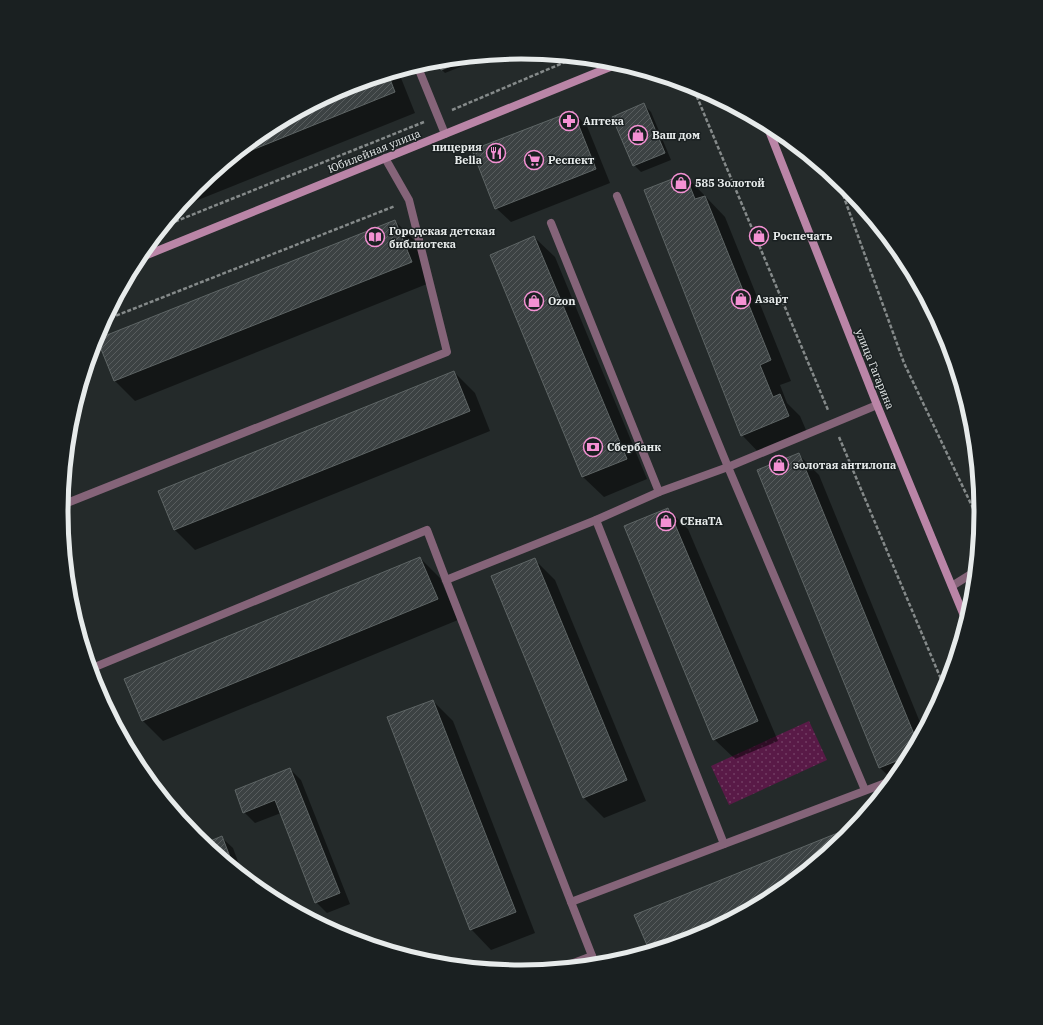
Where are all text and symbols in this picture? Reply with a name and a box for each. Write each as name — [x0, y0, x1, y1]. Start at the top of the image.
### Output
pharmacy icon: Аптека — [558, 110, 580, 132]
place label: Аптека — [583, 114, 624, 128]
shop icon: Ваш дом — [627, 124, 649, 146]
street label: Юбилейная улица — [326, 126, 422, 176]
place label: Ваш дом — [652, 128, 700, 142]
place label: пицерия Bella — [432, 140, 482, 167]
restaurant icon: пицерия Bella — [485, 142, 507, 164]
supermarket icon: Респект — [523, 149, 545, 171]
place label: Респект — [548, 153, 595, 167]
shop icon: 585 Золотой — [670, 172, 692, 194]
place label: 585 Золотой — [695, 176, 765, 190]
place label: Городская детская библиотека — [389, 224, 495, 251]
shop icon: Роспечать — [748, 225, 770, 247]
library icon: Городская детская библиотека — [364, 226, 386, 248]
place label: Роспечать — [773, 229, 833, 243]
shop icon: Азарт — [730, 288, 752, 310]
shop icon: Ozon — [523, 290, 545, 312]
place label: Азарт — [755, 292, 789, 306]
place label: Ozon — [548, 294, 576, 308]
street label: улица Гагарина — [853, 327, 897, 411]
bank icon: Сбербанк — [582, 436, 604, 458]
place label: Сбербанк — [607, 440, 661, 454]
shop icon: золотая антилопа — [768, 454, 790, 476]
place label: золотая антилопа — [793, 458, 896, 472]
shop icon: СЕнаТА — [655, 510, 677, 532]
place label: СЕнаТА — [680, 514, 723, 528]

